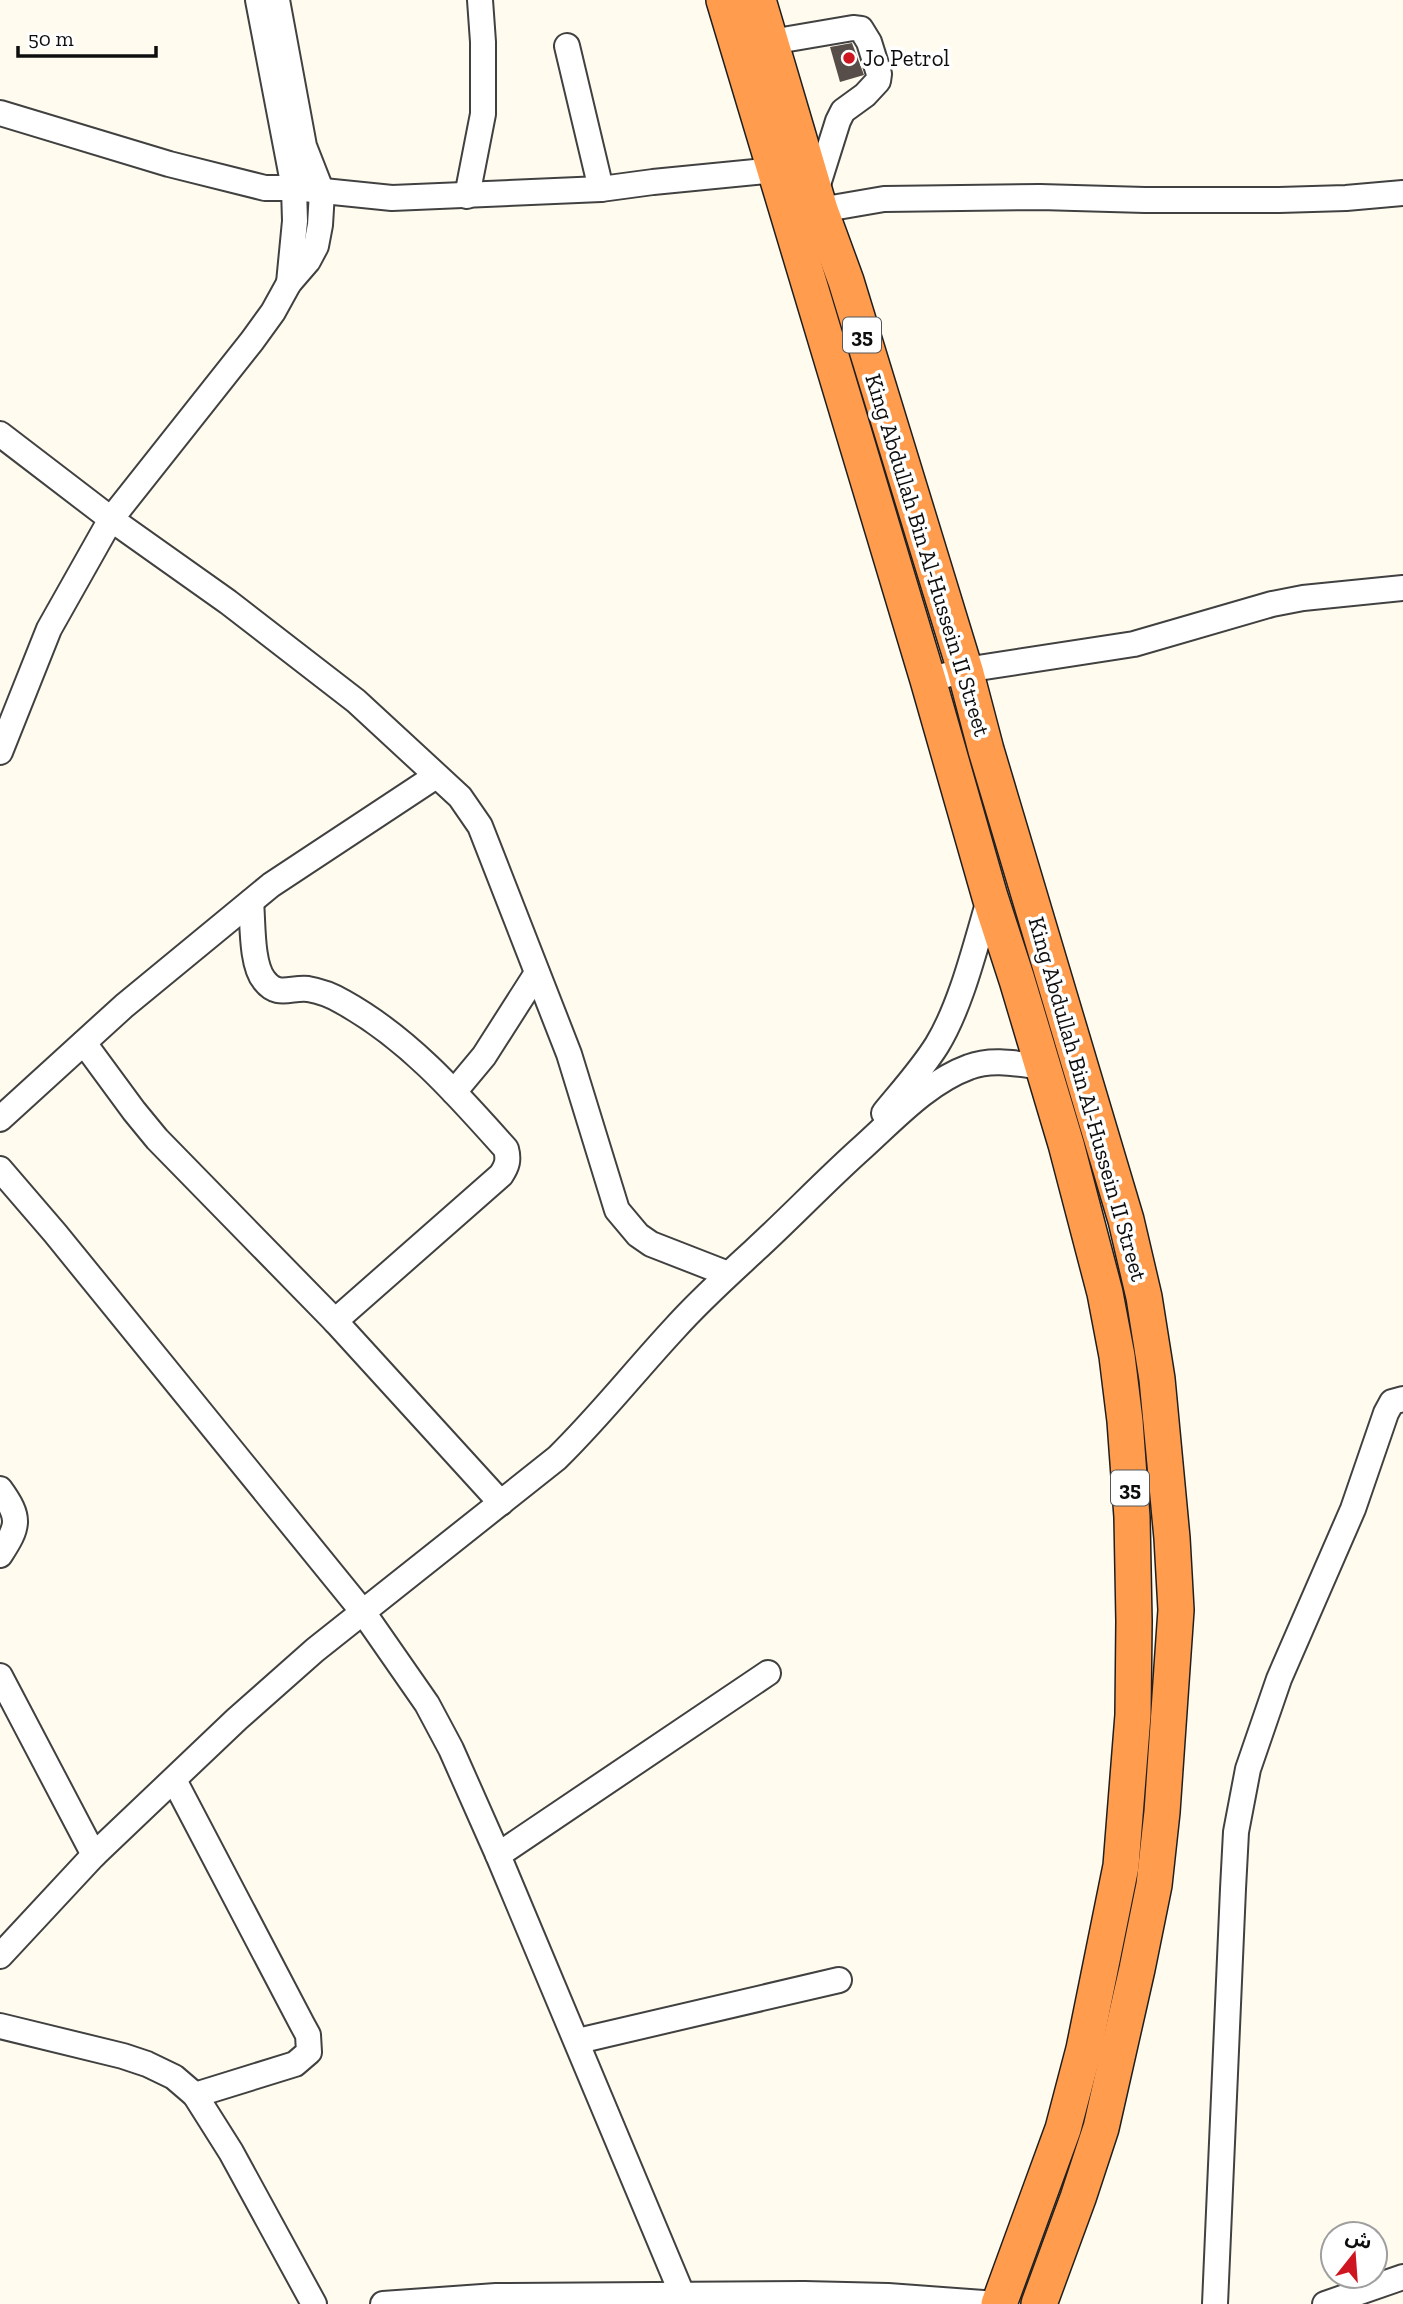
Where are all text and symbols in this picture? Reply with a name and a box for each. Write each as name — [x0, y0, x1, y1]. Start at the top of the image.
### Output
scale bar — [18, 14, 156, 58]
text: 50 m — [28, 26, 74, 51]
place label: Jo Petrol — [863, 44, 950, 72]
marker: Jo Petrol — [841, 50, 857, 66]
road number: 35 — [843, 318, 881, 352]
street label: King Abdullah Bin Al-Hussein II Street — [859, 370, 997, 740]
street label: King Abdullah Bin Al-Hussein II Street — [1022, 914, 1154, 1285]
road number: 35 — [1111, 1470, 1149, 1506]
north arrow — [1319, 2220, 1389, 2290]
text: ش — [1343, 2224, 1375, 2254]

